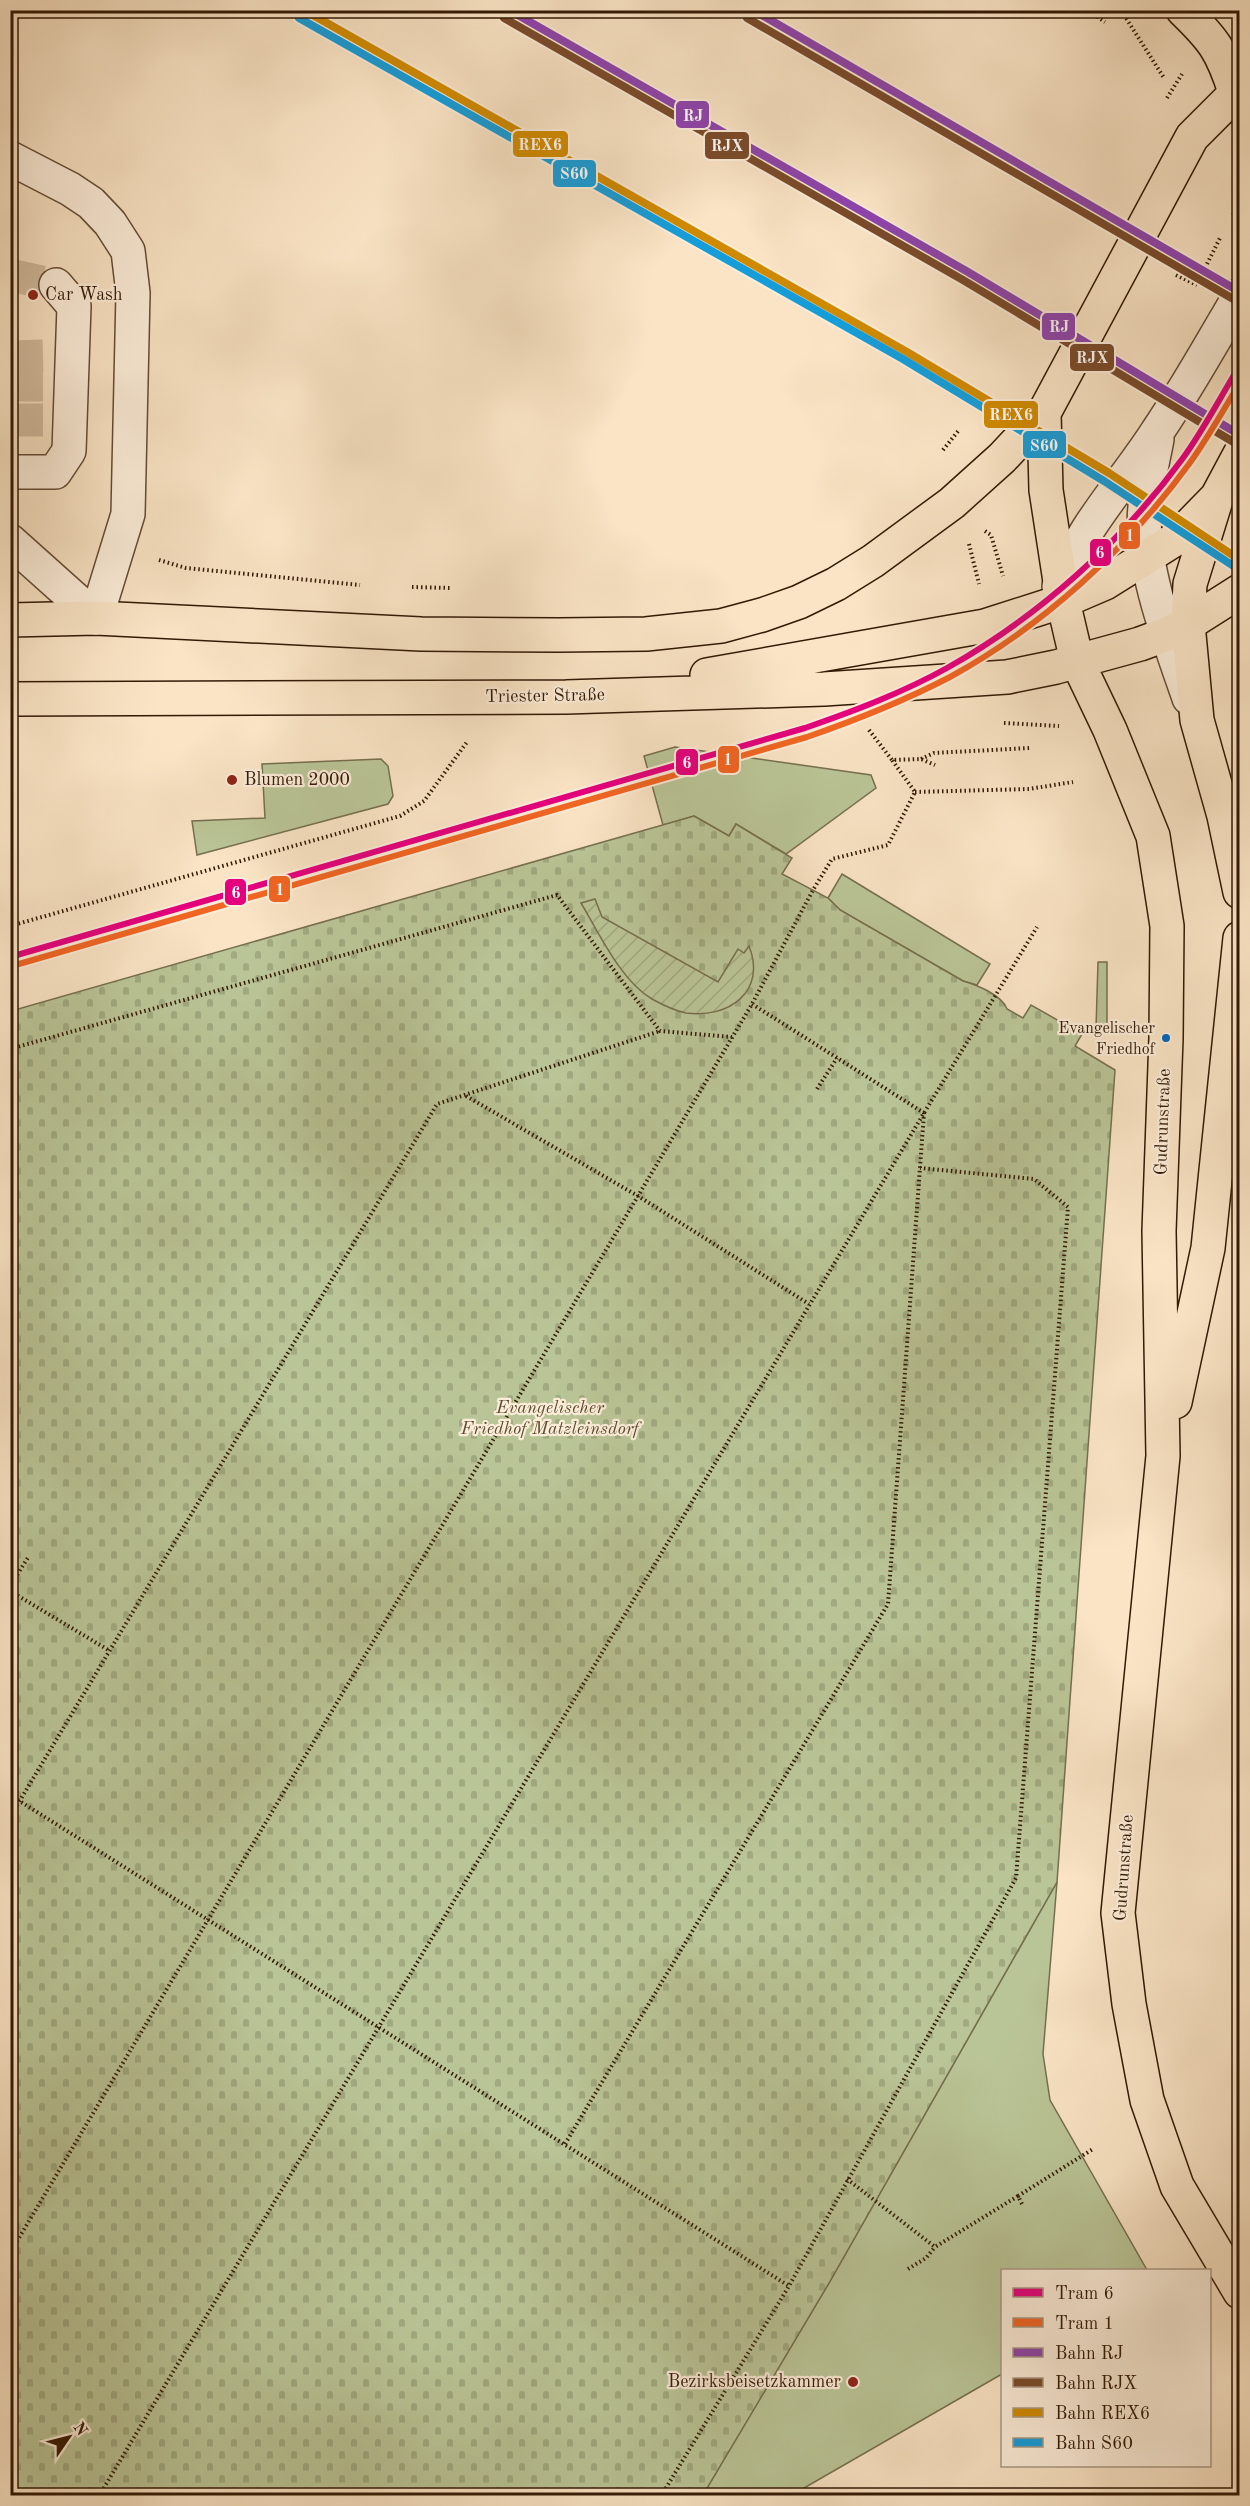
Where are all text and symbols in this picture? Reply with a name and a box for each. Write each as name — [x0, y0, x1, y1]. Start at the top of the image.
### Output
line badge: RJ — [675, 100, 710, 129]
text: RJ — [683, 109, 704, 125]
line badge: REX6 — [512, 130, 569, 158]
line badge: RJX — [704, 131, 750, 160]
text: REX6 — [518, 138, 562, 154]
text: RJX — [711, 139, 743, 155]
line badge: S60 — [552, 159, 597, 188]
text: S60 — [560, 167, 588, 183]
place label: Car Wash — [45, 286, 123, 304]
marker: Car Wash — [26, 288, 40, 302]
line badge: RJ — [1041, 312, 1076, 341]
text: RJ — [1049, 320, 1070, 336]
line badge: RJX — [1069, 343, 1115, 372]
text: RJX — [1076, 351, 1108, 367]
line badge: REX6 — [983, 400, 1039, 429]
text: REX6 — [989, 408, 1033, 424]
line badge: S60 — [1022, 430, 1067, 459]
text: S60 — [1030, 439, 1058, 455]
line badge: 1 — [1118, 521, 1141, 550]
text: 1 — [1125, 529, 1135, 545]
line badge: 6 — [1089, 538, 1112, 567]
text: 6 — [1095, 546, 1105, 562]
street label: Triester Straße — [485, 686, 605, 706]
line badge: 1 — [717, 745, 740, 774]
line badge: 6 — [675, 748, 699, 776]
text: 1 — [723, 753, 733, 769]
text: 6 — [682, 756, 692, 772]
place label: Blumen 2000 — [244, 771, 350, 789]
marker: Blumen 2000 — [225, 773, 239, 787]
line badge: 1 — [268, 875, 291, 903]
line badge: 6 — [224, 878, 247, 906]
text: 1 — [275, 883, 285, 899]
text: 6 — [231, 886, 241, 902]
place label: Evangelischer Friedhof — [1058, 1021, 1156, 1058]
marker: Evangelischer Friedhof — [1160, 1032, 1172, 1044]
street label: Gudrunstraße — [1152, 1068, 1174, 1176]
park label: Evangelischer Friedhof Matzleinsdorf — [460, 1399, 642, 1438]
street label: Gudrunstraße — [1111, 1814, 1137, 1922]
legend — [1001, 2269, 1211, 2467]
text: Tram 6 — [1055, 2285, 1114, 2303]
text: Tram 1 — [1055, 2315, 1114, 2333]
text: Bahn RJ — [1055, 2345, 1124, 2363]
place label: Bezirksbeisetzkammer — [668, 2373, 842, 2391]
marker: Bezirksbeisetzkammer — [846, 2375, 860, 2389]
text: Bahn RJX — [1055, 2375, 1137, 2393]
text: Bahn REX6 — [1055, 2405, 1150, 2423]
north arrow — [39, 2407, 99, 2467]
text: N — [70, 2420, 90, 2440]
text: Bahn S60 — [1055, 2435, 1133, 2453]

